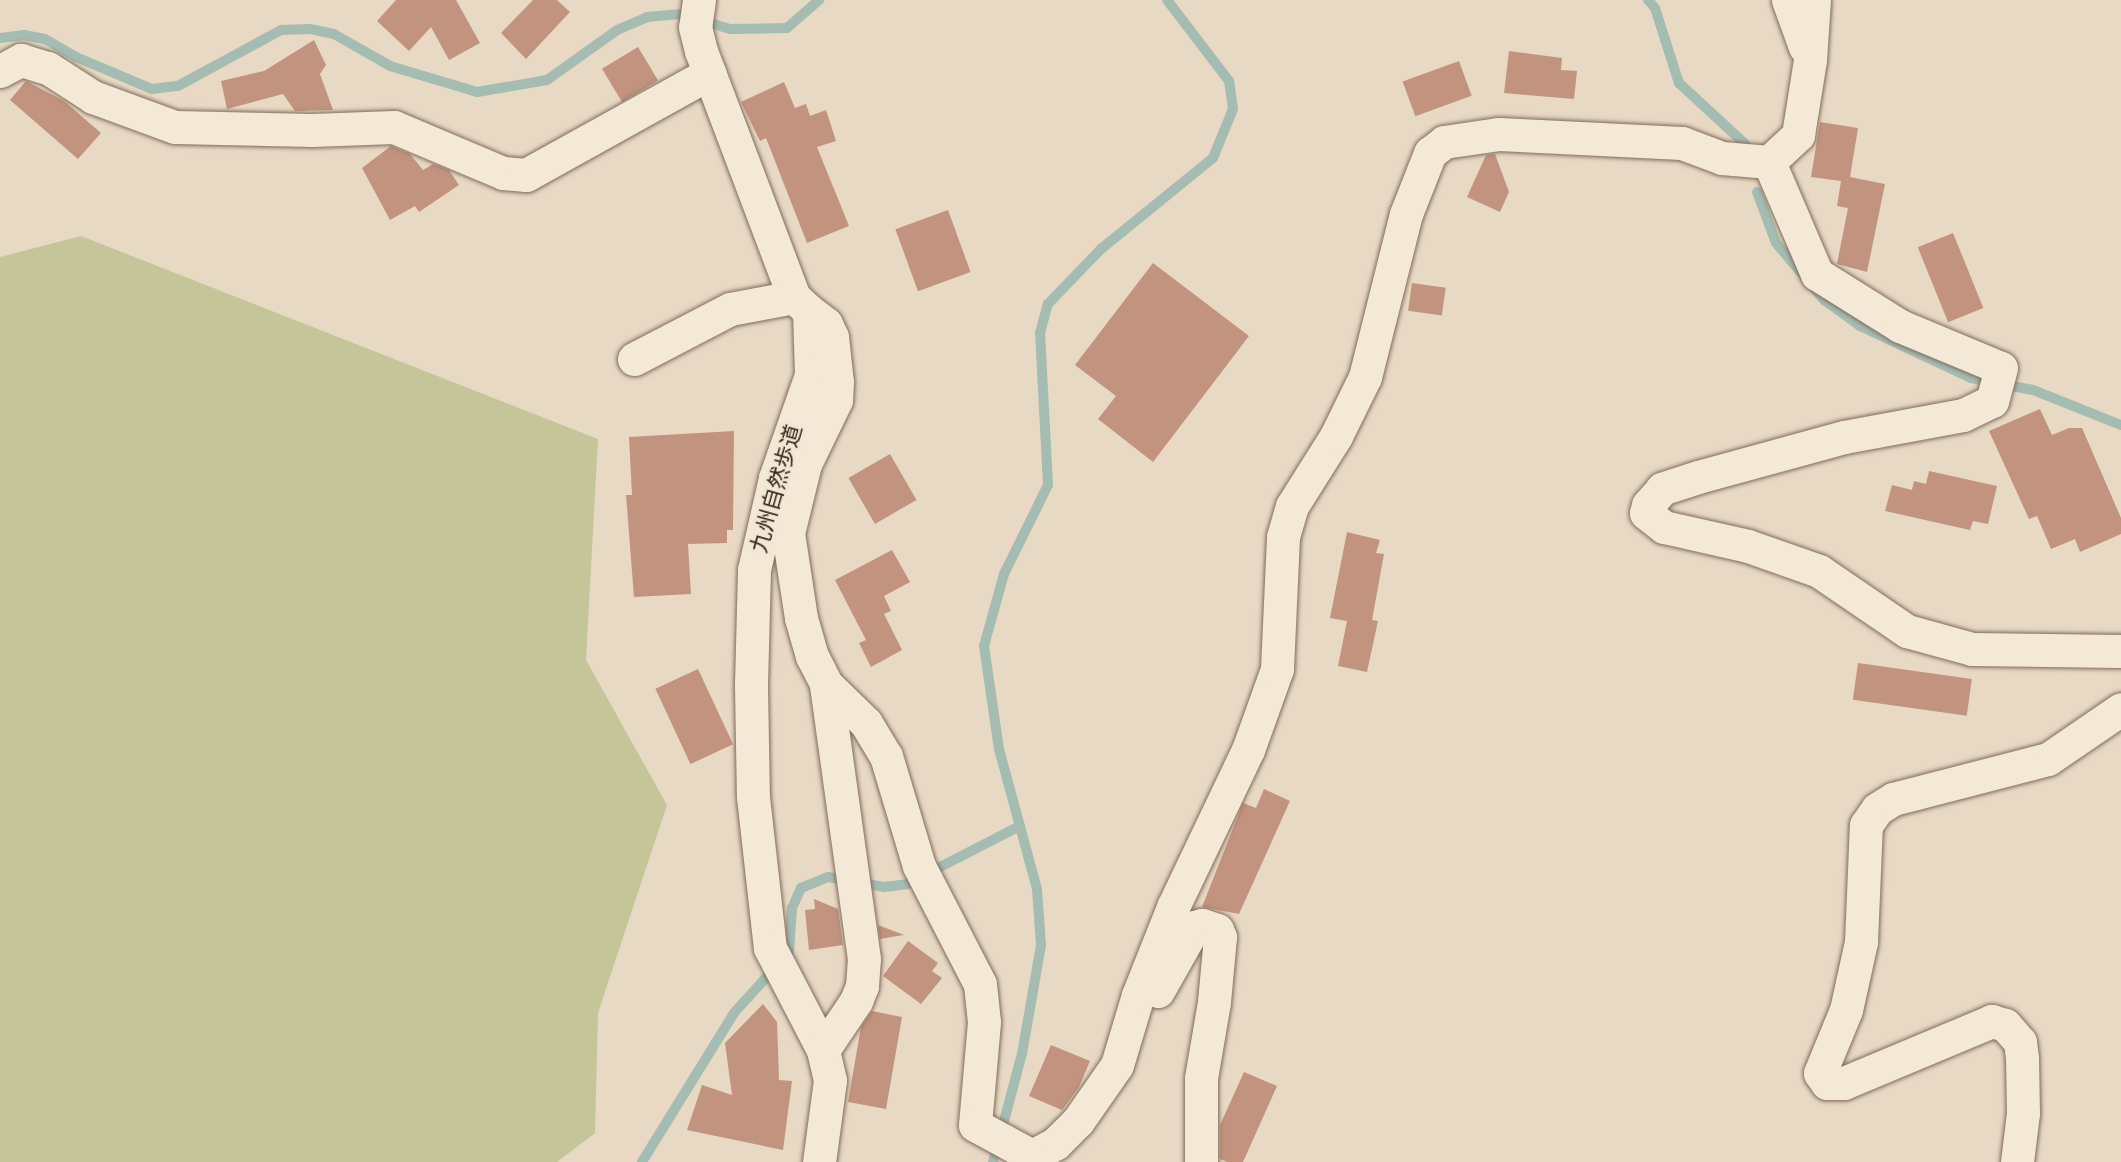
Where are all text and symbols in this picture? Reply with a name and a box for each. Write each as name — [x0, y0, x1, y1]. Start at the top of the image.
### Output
street label: 九州自然歩道 — [746, 422, 808, 556]

